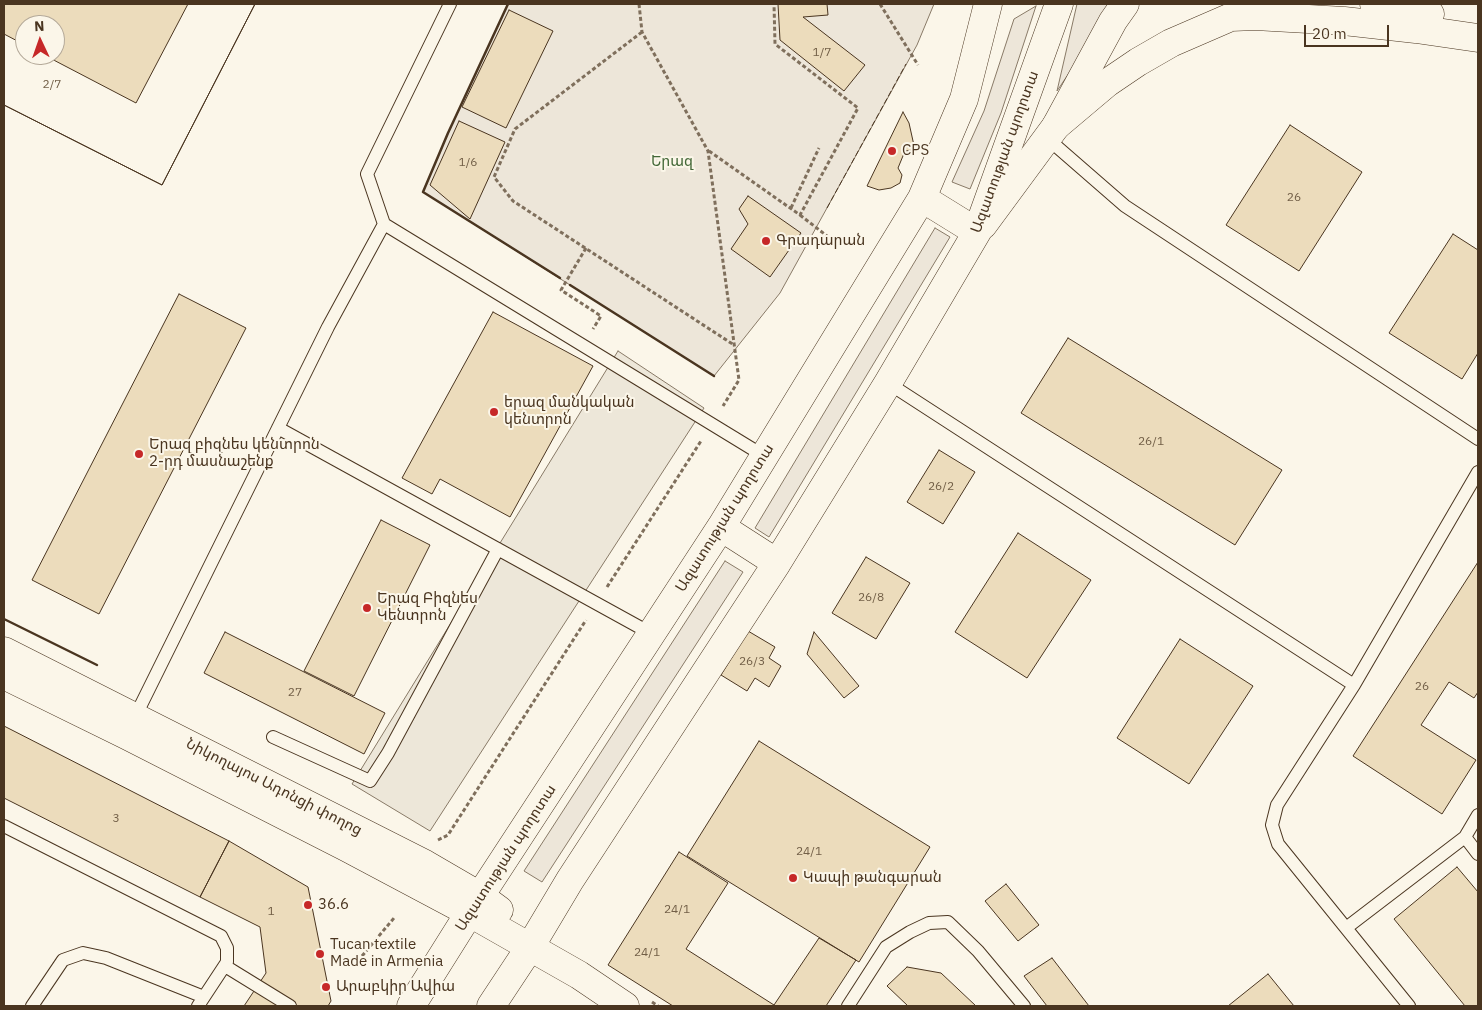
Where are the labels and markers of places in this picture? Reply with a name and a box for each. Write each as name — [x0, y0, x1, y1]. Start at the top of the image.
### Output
place label: CPS — [902, 142, 929, 160]
marker: CPS — [886, 145, 898, 157]
place label: Գրադարան — [776, 232, 865, 250]
marker: Գրադարան — [760, 235, 772, 247]
place label: երազ մանկական կենտրոն — [504, 394, 635, 429]
marker: երազ մանկական կենտրոն — [488, 406, 500, 418]
place label: Երազ բիզնես կենտրոն 2-րդ մասնաշենք — [149, 436, 320, 471]
marker: Երազ բիզնես կենտրոն 2-րդ մասնաշենք — [133, 448, 145, 460]
place label: Երազ Բիզնես Կենտրոն — [377, 590, 478, 625]
marker: Երազ Բիզնես Կենտրոն — [361, 602, 373, 614]
place label: Կապի թանգարան — [803, 869, 942, 887]
marker: Կապի թանգարան — [787, 872, 799, 884]
place label: 36.6 — [318, 896, 349, 914]
marker: 36.6 — [302, 899, 314, 911]
place label: Tucan textile Made in Armenia — [330, 936, 443, 971]
marker: Tucan textile Made in Armenia — [314, 948, 326, 960]
place label: Արաբկիր Ավիա — [336, 978, 455, 996]
marker: Արաբկիր Ավիա — [320, 981, 332, 993]

